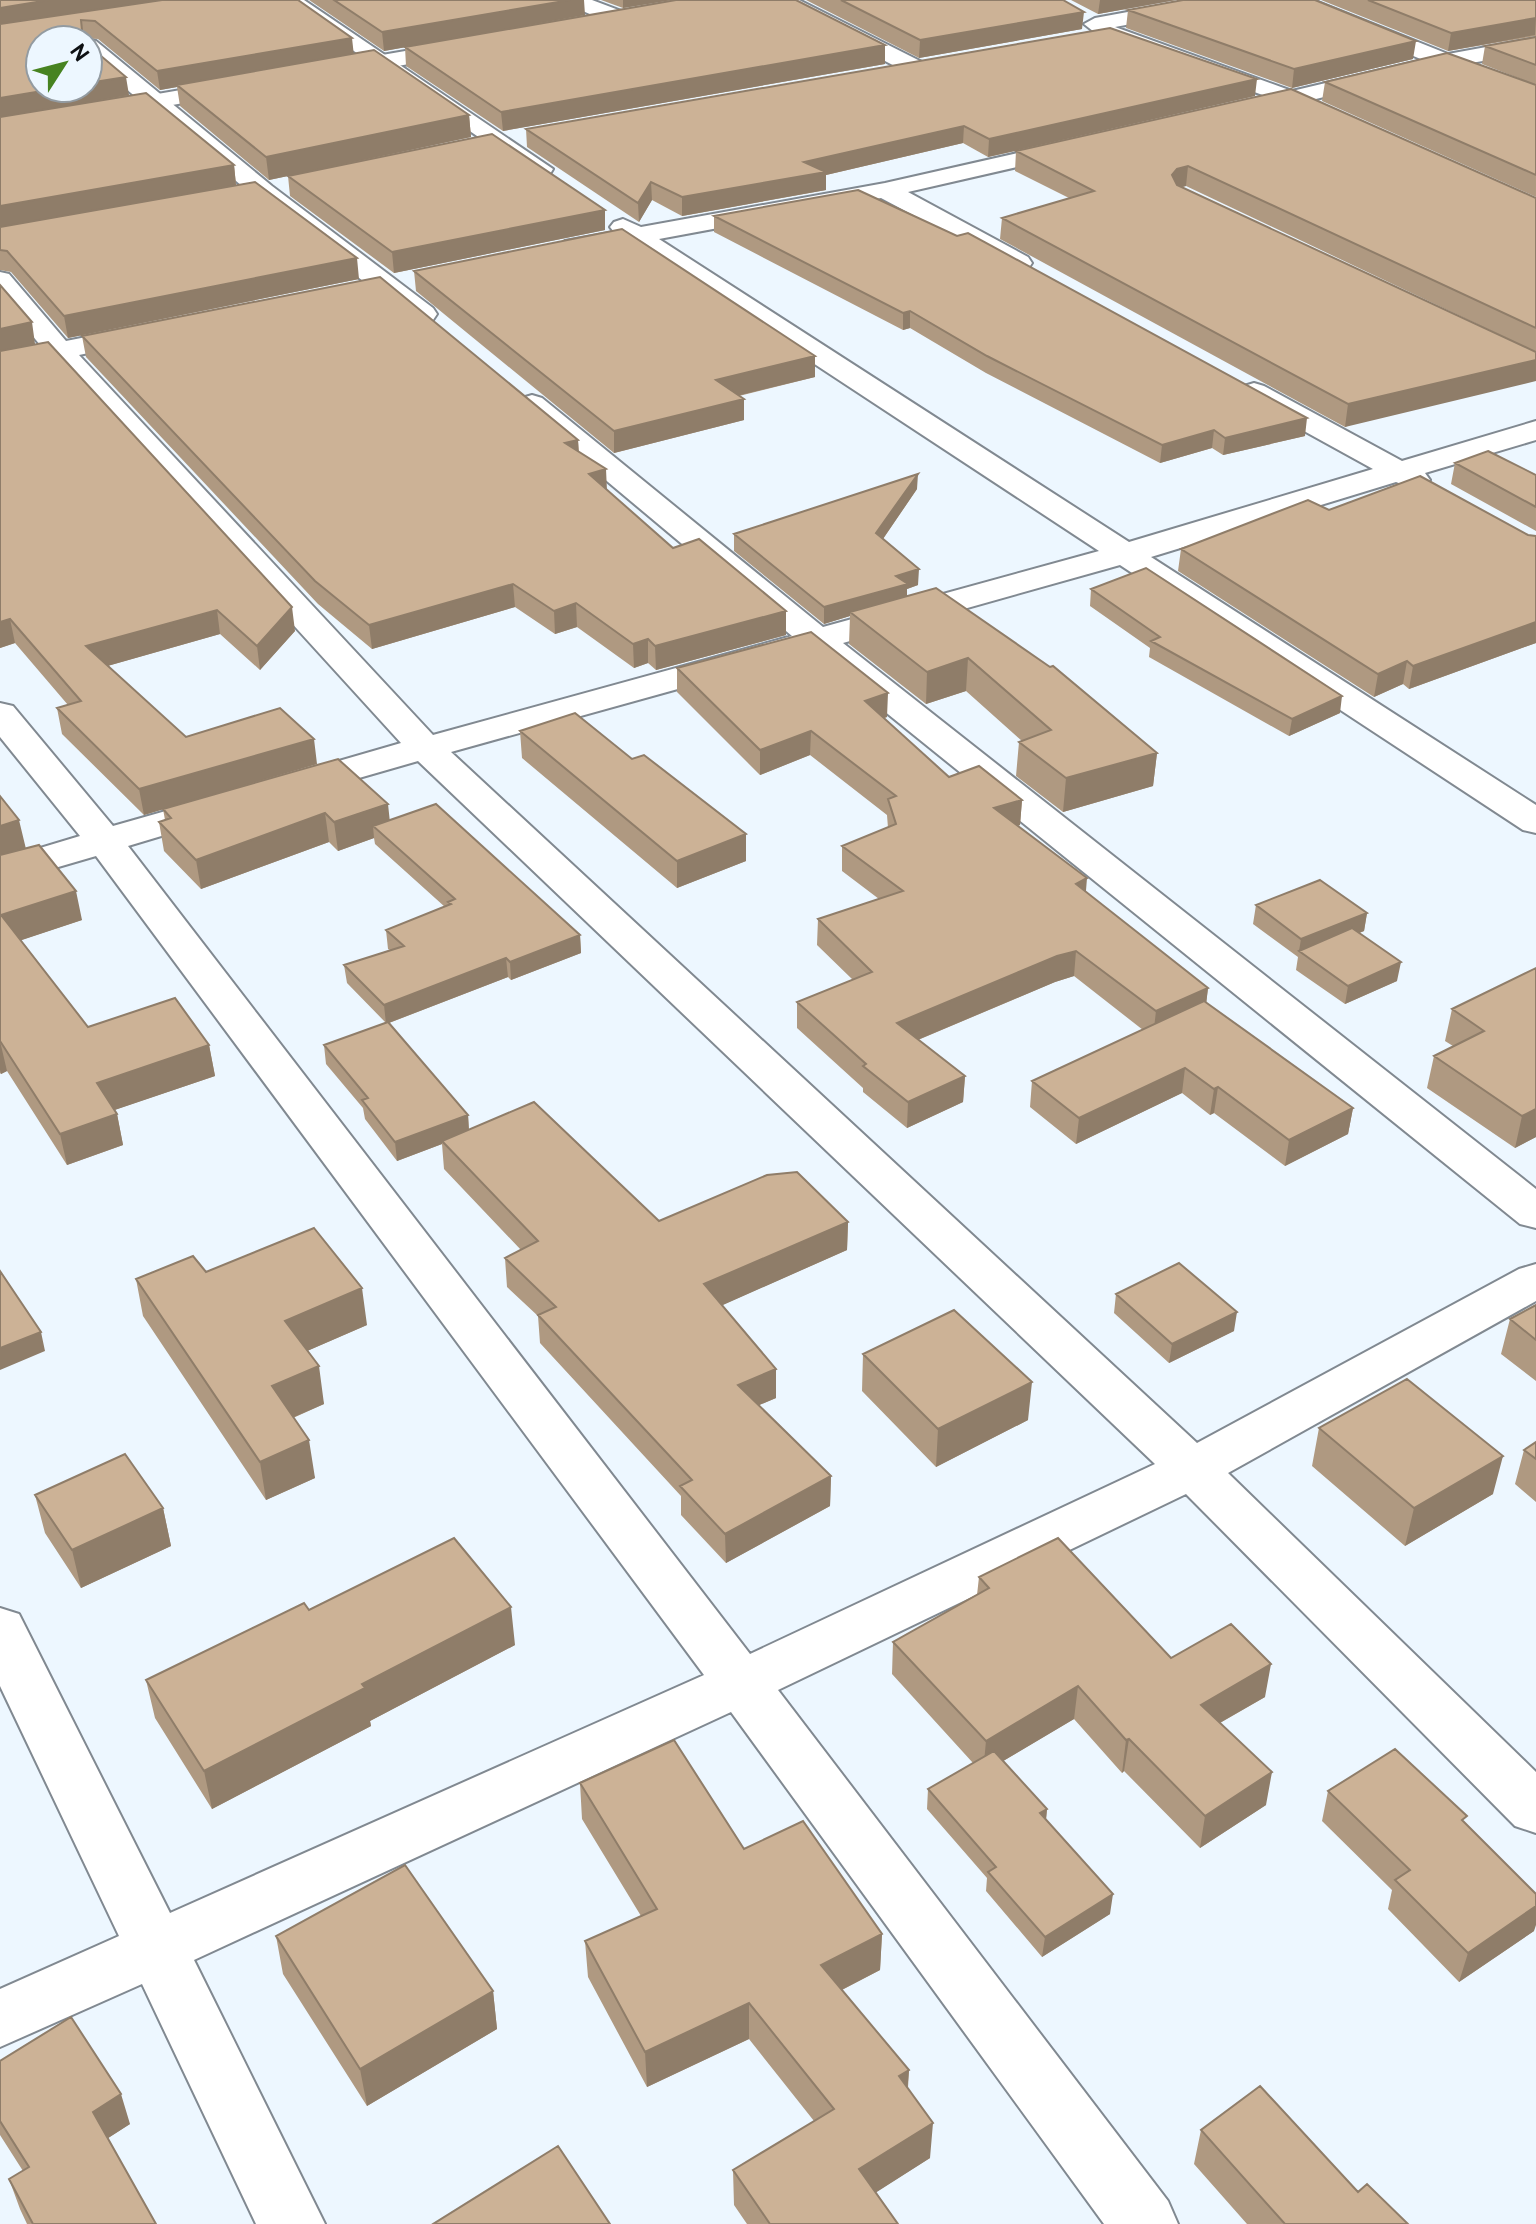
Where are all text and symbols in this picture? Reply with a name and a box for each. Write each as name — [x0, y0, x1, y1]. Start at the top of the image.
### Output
north arrow — [24, 24, 104, 104]
text: N — [63, 39, 94, 68]

